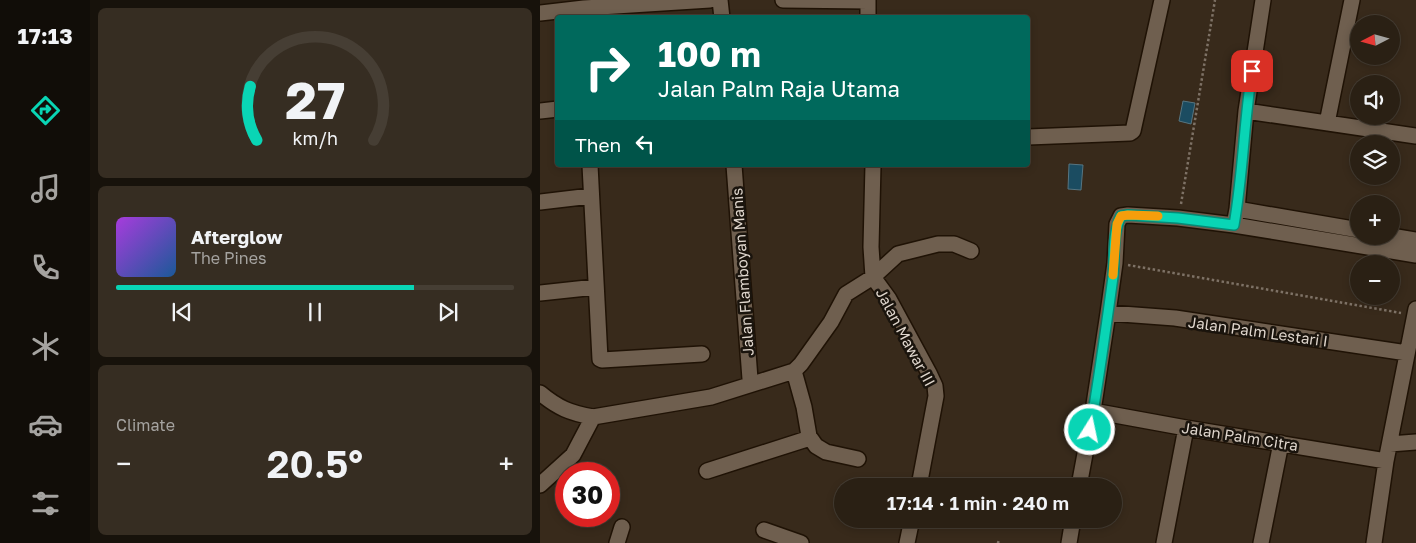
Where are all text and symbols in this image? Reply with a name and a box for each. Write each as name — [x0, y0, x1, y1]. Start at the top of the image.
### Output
north arrow — [1350, 15, 1400, 65]
map controls — [1350, 15, 1400, 305]
text: 17:13 — [17, 22, 73, 49]
text: 100 m — [658, 33, 761, 75]
icon: right — [575, 35, 640, 100]
pin — [1231, 50, 1273, 92]
icon: arrive — [1238, 57, 1266, 85]
text: 27 — [285, 68, 345, 130]
text: Jalan Palm Raja Utama — [658, 75, 900, 102]
button: sound — [1350, 75, 1400, 125]
icon: directions — [28, 93, 63, 128]
text: km/h — [292, 127, 338, 149]
icon: left — [631, 130, 659, 158]
text: Then — [575, 133, 621, 156]
button: layers — [1350, 135, 1400, 185]
icon: music — [28, 171, 63, 206]
street label: Jalan Flamboyan Manis — [727, 187, 757, 357]
button: + — [1350, 195, 1400, 245]
text: Afterglow — [191, 225, 282, 248]
text: The Pines — [191, 248, 266, 268]
icon: phone — [28, 250, 63, 285]
button: − — [1350, 255, 1400, 305]
street label: Jalan Mawar III — [873, 285, 939, 389]
icon: previous — [168, 298, 196, 326]
icon: pause — [301, 298, 329, 326]
icon: next — [434, 298, 462, 326]
street label: Jalan Palm Lestari I — [1187, 312, 1329, 350]
icon: climate — [28, 329, 63, 364]
position arrow — [1063, 403, 1115, 455]
icon: car — [28, 407, 63, 442]
text: Climate — [116, 415, 175, 435]
street label: Jalan Palm Citra — [1181, 418, 1299, 454]
text: 20.5° — [267, 441, 363, 486]
text: − — [116, 447, 131, 480]
text: + — [499, 447, 514, 480]
speed limit sign: 30 — [555, 462, 620, 527]
icon: filters — [28, 486, 63, 521]
text: 17:14 · 1 min · 240 m — [887, 491, 1069, 514]

